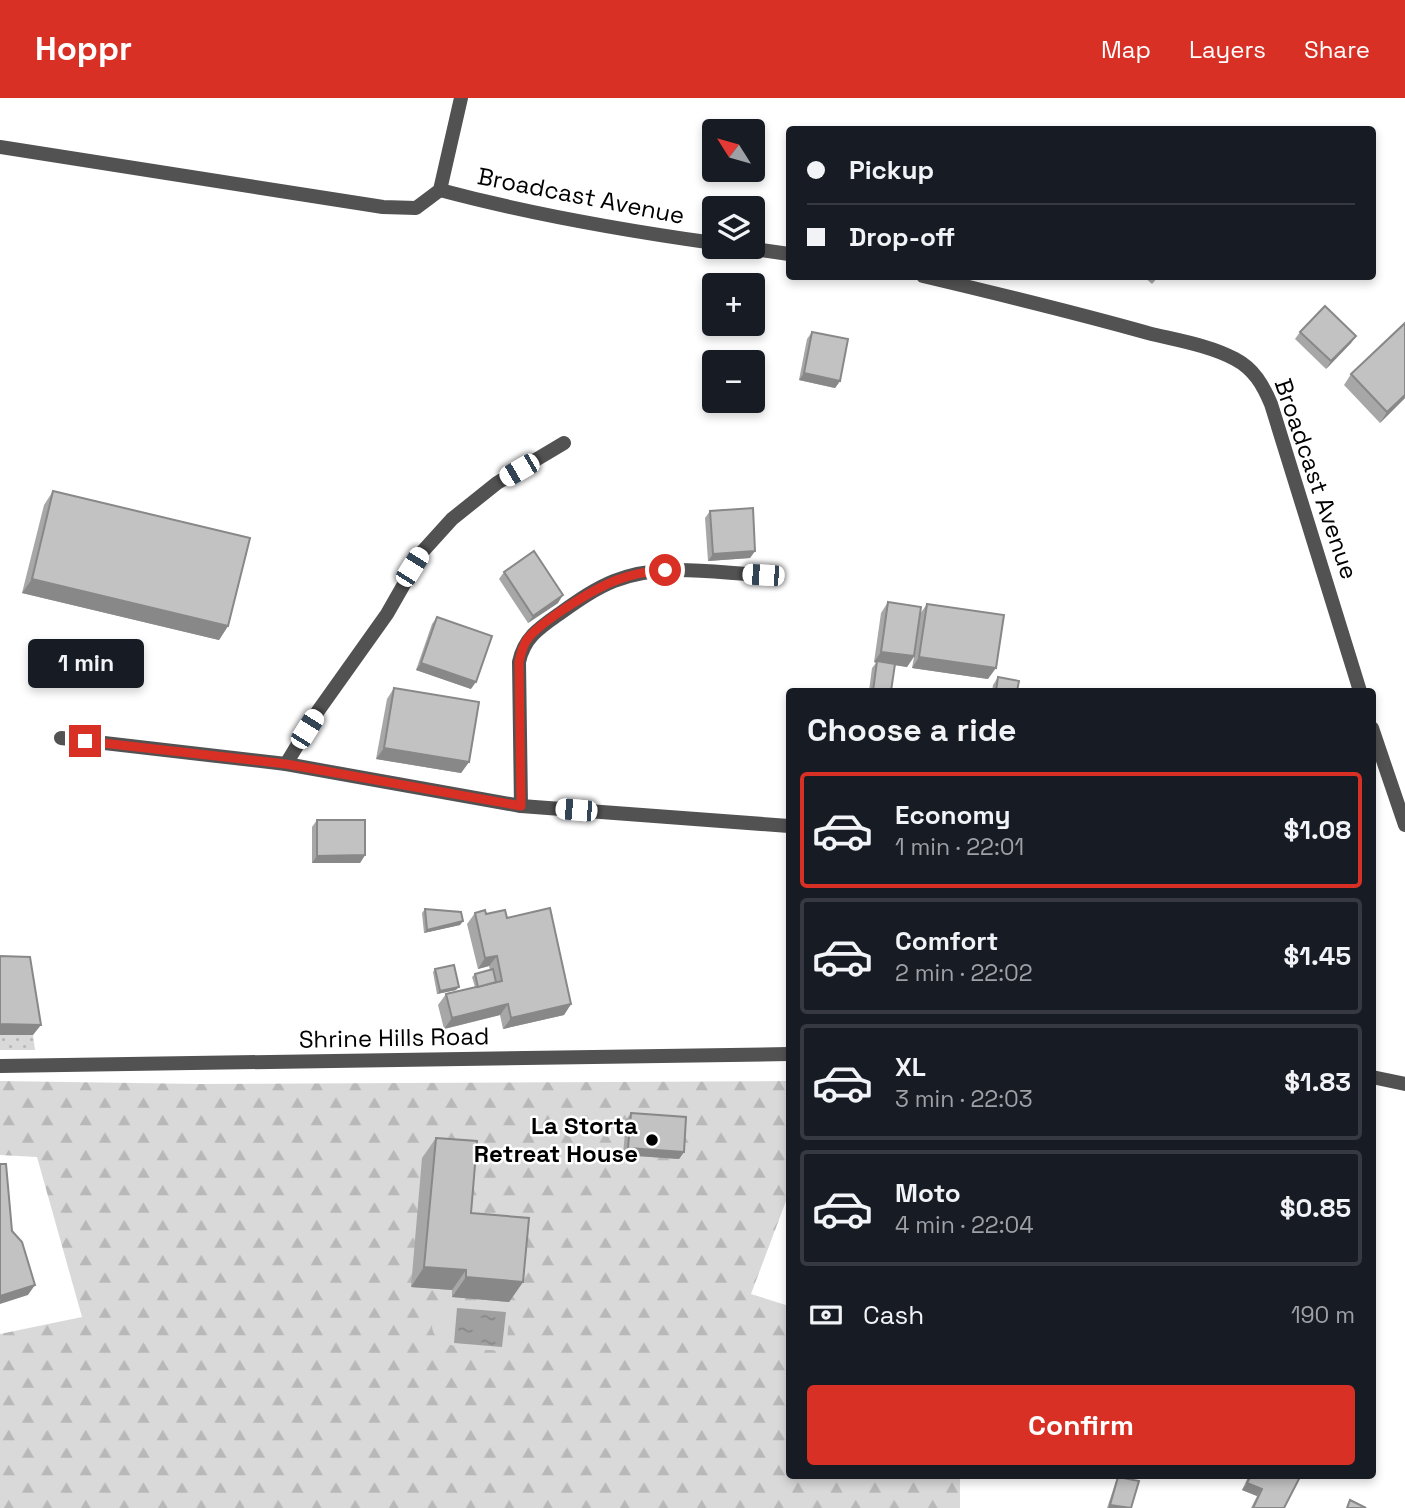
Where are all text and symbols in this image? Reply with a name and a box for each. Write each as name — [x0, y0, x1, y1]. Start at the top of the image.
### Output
text: Hoppr — [35, 28, 132, 70]
text: Map — [1101, 34, 1151, 65]
text: Layers — [1189, 34, 1266, 65]
text: Share — [1304, 34, 1370, 65]
north arrow — [702, 119, 765, 182]
map controls — [702, 119, 765, 413]
text: Pickup — [849, 153, 934, 187]
street label: Broadcast Avenue — [475, 160, 687, 231]
button: layers — [702, 196, 765, 259]
text: Drop-off — [849, 220, 955, 254]
button: + — [702, 273, 765, 336]
button: − — [702, 350, 765, 413]
street label: Broadcast Avenue — [1268, 374, 1365, 583]
car — [496, 450, 543, 490]
car — [392, 544, 433, 590]
route start — [649, 554, 681, 586]
car — [742, 563, 785, 587]
callout: 1 min — [27, 640, 143, 688]
text: 1 min — [58, 648, 114, 678]
car — [287, 706, 328, 752]
text: Choose a ride — [807, 710, 1017, 750]
route end — [69, 725, 101, 757]
car — [555, 798, 598, 822]
text: Economy — [895, 798, 1011, 832]
icon: car — [811, 799, 874, 862]
text: $1.08 — [1284, 813, 1351, 847]
text: 1 min · 22:01 — [895, 832, 1024, 862]
text: Comfort — [895, 924, 998, 958]
icon: car — [811, 925, 874, 988]
text: $1.45 — [1284, 939, 1351, 973]
text: 2 min · 22:02 — [895, 958, 1033, 988]
street label: Shrine Hills Road — [298, 1020, 490, 1055]
text: XL — [895, 1050, 926, 1084]
icon: car — [811, 1051, 874, 1114]
text: $1.83 — [1284, 1065, 1351, 1099]
text: 3 min · 22:03 — [895, 1084, 1033, 1114]
place label: La Storta Retreat House — [474, 1110, 638, 1169]
marker: La Storta Retreat House — [644, 1132, 660, 1148]
text: Moto — [895, 1176, 961, 1210]
icon: car — [811, 1177, 874, 1240]
text: $0.85 — [1280, 1191, 1351, 1225]
text: 4 min · 22:04 — [895, 1210, 1034, 1240]
icon: cash — [807, 1296, 845, 1334]
text: Cash — [863, 1298, 924, 1332]
text: 190 m — [1291, 1300, 1355, 1330]
button: Confirm — [807, 1385, 1355, 1465]

